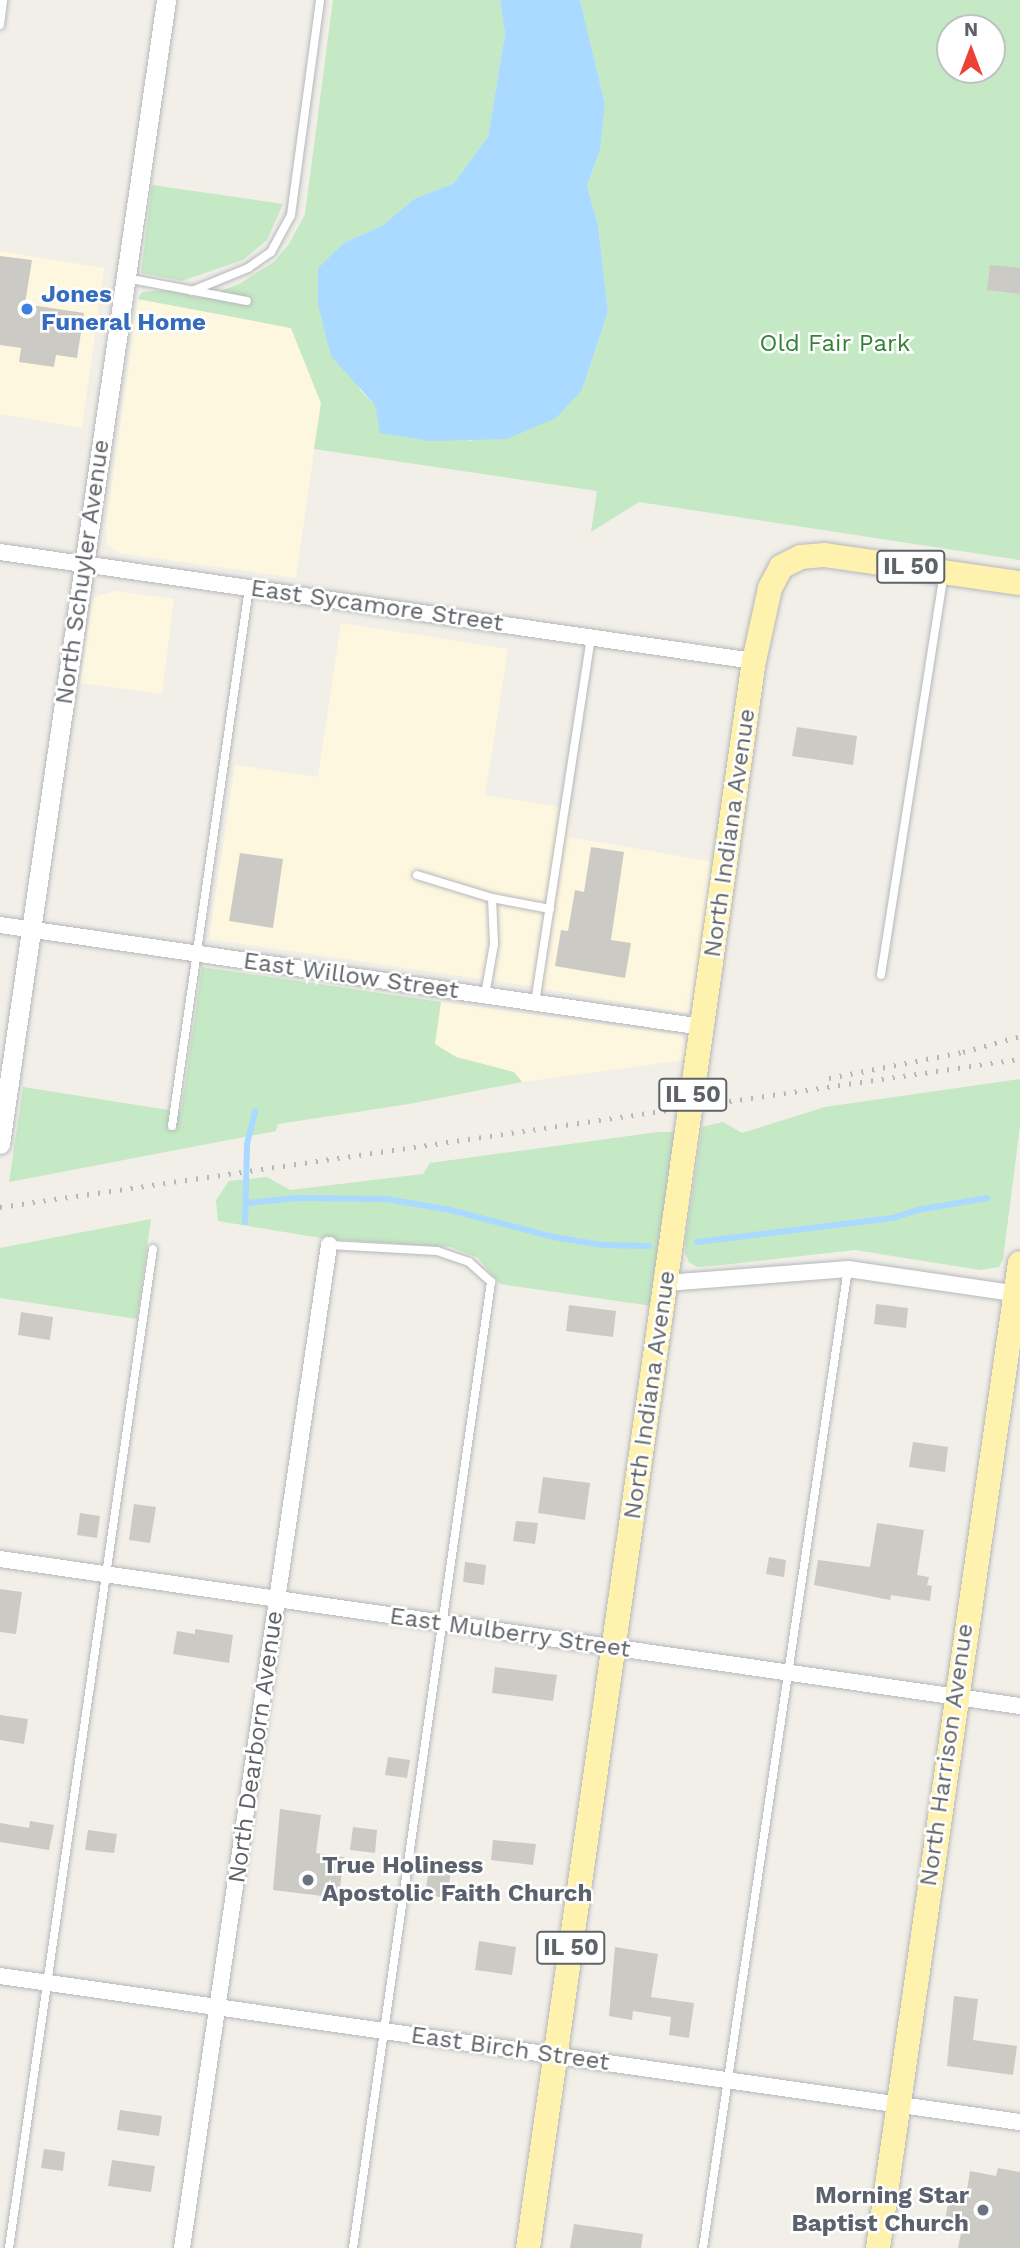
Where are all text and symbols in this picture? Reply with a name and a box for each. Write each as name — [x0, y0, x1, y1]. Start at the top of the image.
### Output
north arrow — [936, 14, 1006, 84]
text: N — [964, 18, 978, 41]
place label: Jones Funeral Home — [41, 281, 206, 337]
marker: Jones Funeral Home — [19, 301, 35, 317]
park label: Old Fair Park — [759, 330, 911, 358]
street label: North Schuyler Avenue — [50, 437, 116, 707]
road number: IL 50 — [876, 548, 946, 586]
street label: East Sycamore Street — [249, 574, 505, 638]
street label: North Indiana Avenue — [698, 706, 762, 960]
street label: East Willow Street — [241, 947, 461, 1005]
road number: IL 50 — [658, 1076, 728, 1114]
street label: North Indiana Avenue — [618, 1268, 682, 1522]
street label: East Mulberry Street — [387, 1602, 633, 1664]
street label: North Dearborn Avenue — [223, 1608, 289, 1886]
street label: North Harrison Avenue — [914, 1621, 980, 1889]
place label: True Holiness Apostolic Faith Church — [322, 1852, 592, 1908]
marker: True Holiness Apostolic Faith Church — [300, 1872, 316, 1888]
road number: IL 50 — [536, 1928, 606, 1968]
street label: East Birch Street — [409, 2021, 611, 2077]
place label: Morning Star Baptist Church — [791, 2182, 969, 2238]
marker: Morning Star Baptist Church — [975, 2202, 991, 2218]

